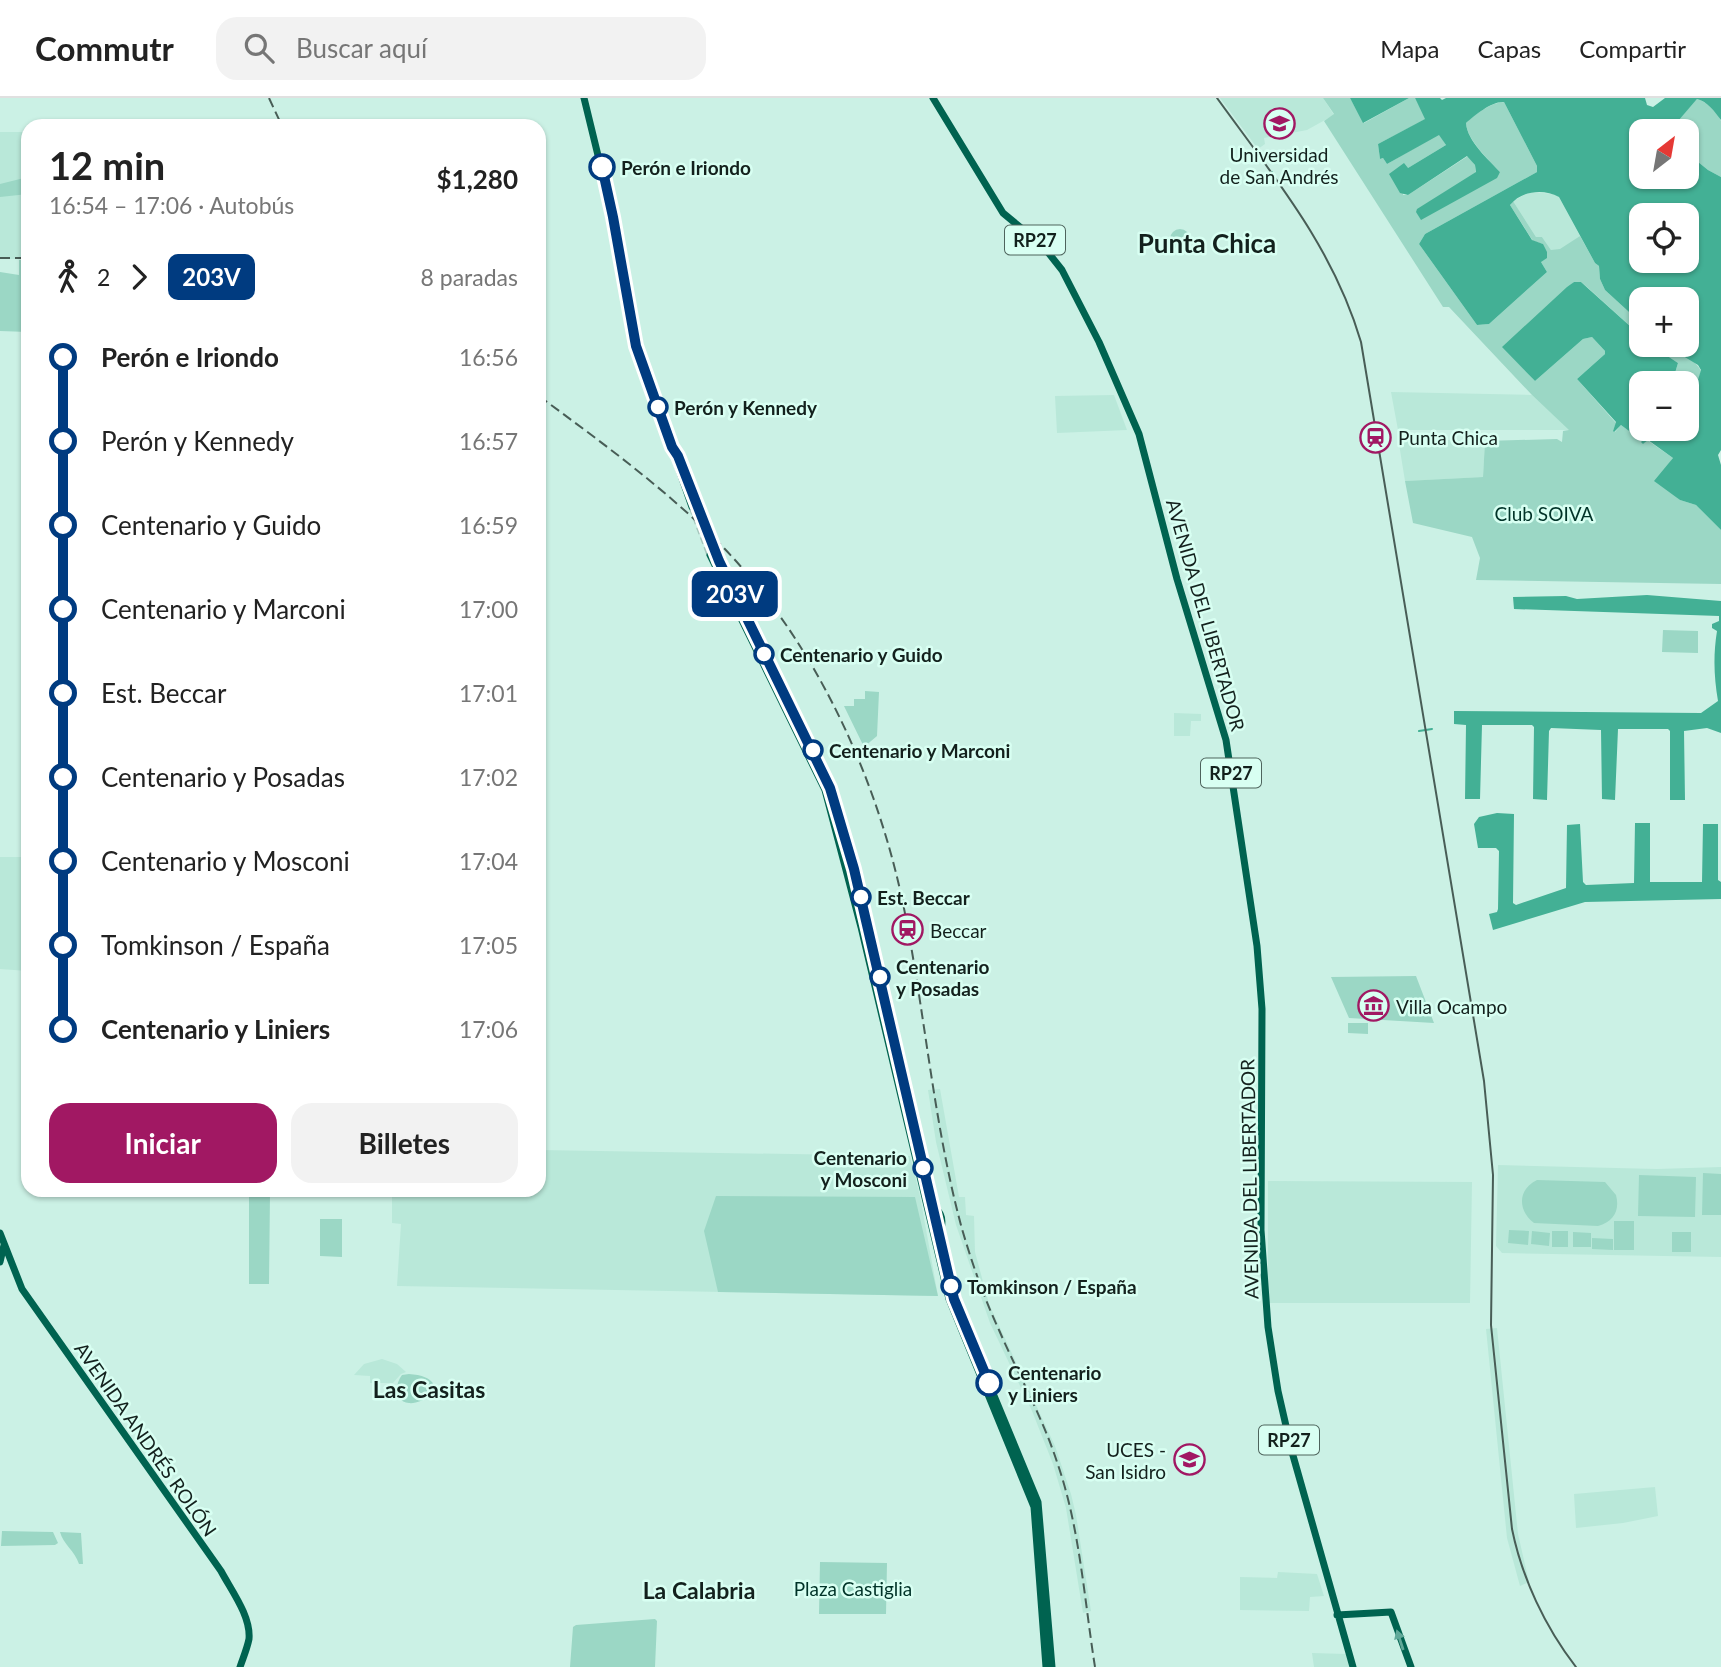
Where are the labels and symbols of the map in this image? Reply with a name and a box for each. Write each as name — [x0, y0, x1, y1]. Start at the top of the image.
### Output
school or university icon: Universidad de San Andrés — [1262, 106, 1296, 140]
north arrow — [1629, 119, 1699, 189]
place label: Universidad de San Andrés — [1220, 143, 1338, 188]
marker: Perón e Iriondo — [589, 154, 615, 180]
place label: Perón e Iriondo — [621, 156, 751, 179]
road number: RP27 — [1005, 225, 1065, 254]
district label: Punta Chica — [1138, 227, 1276, 259]
place label: Perón y Kennedy — [674, 396, 818, 419]
marker: Perón y Kennedy — [648, 397, 668, 417]
station icon: Punta Chica — [1358, 420, 1392, 454]
place label: Punta Chica — [1398, 426, 1498, 449]
street label: AVENIDA DEL LIBERTADOR — [1162, 496, 1250, 734]
park label: Club SOIVA — [1495, 502, 1594, 525]
line badge: 203V — [686, 571, 784, 617]
place label: Centenario y Guido — [780, 643, 943, 666]
marker: Centenario y Guido — [754, 644, 774, 664]
place label: Centenario y Marconi — [829, 739, 1010, 762]
marker: Centenario y Marconi — [803, 740, 823, 760]
road number: RP27 — [1201, 758, 1261, 788]
place label: Est. Beccar — [877, 886, 971, 909]
marker: Est. Beccar — [851, 887, 871, 907]
station icon: Beccar — [890, 913, 924, 947]
place label: Beccar — [930, 919, 987, 942]
place label: Centenario y Posadas — [896, 955, 990, 1000]
marker: Centenario y Posadas — [870, 967, 890, 987]
museum icon: Villa Ocampo — [1356, 989, 1390, 1023]
place label: Villa Ocampo — [1396, 995, 1507, 1018]
street label: AVENIDA DEL LIBERTADOR — [1235, 1059, 1263, 1299]
place label: Centenario y Mosconi — [814, 1146, 907, 1191]
marker: Centenario y Mosconi — [913, 1158, 933, 1178]
place label: Tomkinson / España — [967, 1275, 1137, 1298]
marker: Tomkinson / España — [941, 1276, 961, 1296]
street label: AVENIDA ANDRÉS ROLÓN — [70, 1337, 222, 1541]
place label: Centenario y Liniers — [1008, 1361, 1102, 1406]
marker: Centenario y Liniers — [976, 1370, 1002, 1396]
district label: Las Casitas — [373, 1375, 485, 1403]
road number: RP27 — [1259, 1426, 1319, 1455]
place label: UCES - San Isidro — [1085, 1438, 1166, 1483]
school or university icon: UCES - San Isidro — [1172, 1443, 1206, 1477]
district label: La Calabria — [643, 1576, 755, 1604]
park label: Plaza Castiglia — [794, 1577, 912, 1600]
one-way arrow — [1394, 1629, 1405, 1650]

